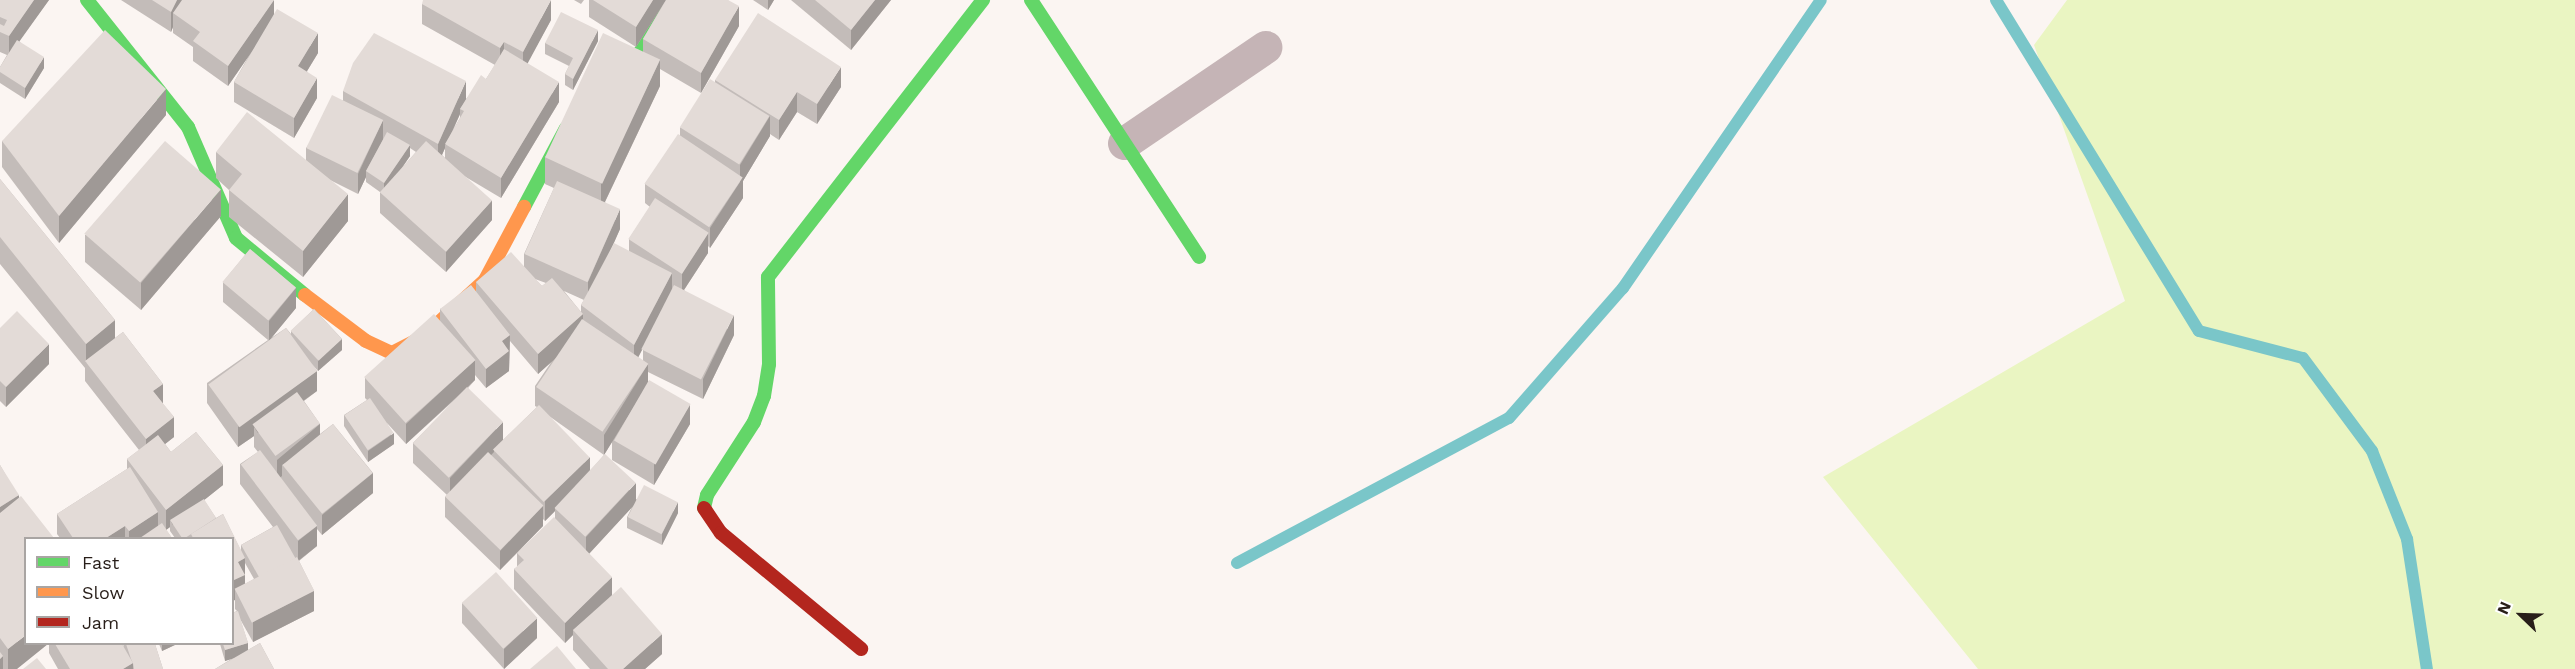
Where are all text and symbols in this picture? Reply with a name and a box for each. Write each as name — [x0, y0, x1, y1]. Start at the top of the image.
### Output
legend — [24, 537, 234, 645]
text: Fast — [82, 552, 119, 573]
text: Slow — [82, 582, 125, 603]
north arrow — [2491, 585, 2551, 645]
text: N — [2493, 599, 2515, 617]
text: Jam — [82, 612, 119, 633]

